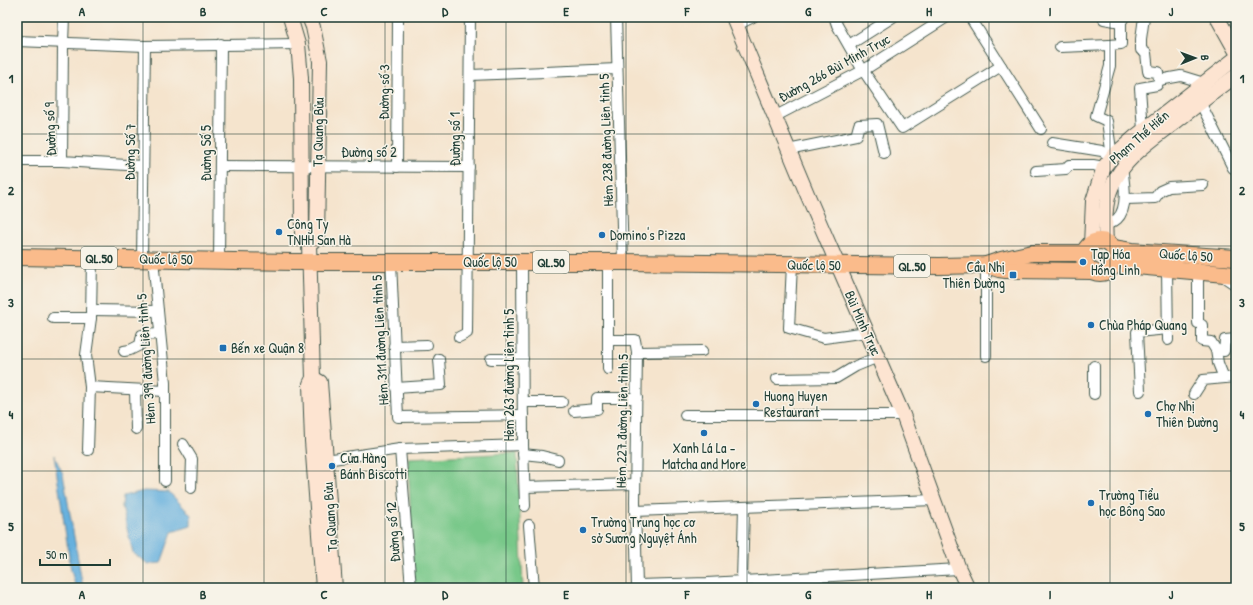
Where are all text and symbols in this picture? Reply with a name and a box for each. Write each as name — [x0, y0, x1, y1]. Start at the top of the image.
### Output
text: A — [79, 2, 86, 20]
text: B — [200, 2, 207, 20]
text: C — [320, 2, 328, 20]
text: D — [442, 2, 449, 20]
text: E — [563, 2, 569, 20]
text: F — [684, 2, 691, 20]
text: G — [805, 2, 812, 20]
text: H — [926, 2, 932, 20]
text: I — [1048, 2, 1052, 20]
text: J — [1169, 2, 1174, 20]
street label: Đường 266 Bùi Minh Trực — [775, 29, 894, 107]
north arrow — [1175, 38, 1215, 78]
text: B — [1198, 55, 1212, 61]
street label: Đường số 3 — [374, 64, 394, 120]
text: 1 — [9, 69, 14, 87]
text: 1 — [1240, 69, 1245, 87]
street label: Hẻm 238 đường Liên tỉnh 5 — [594, 73, 618, 207]
street label: Tạ Quang Bửu — [307, 97, 329, 167]
street label: Đường số 9 — [39, 102, 61, 156]
street label: Phạm Thế Hiển — [1105, 105, 1173, 168]
street label: Đường số 1 — [445, 112, 465, 166]
street label: Đường Số 7 — [120, 123, 140, 181]
street label: Đường Số 5 — [196, 125, 216, 181]
street label: Đường số 2 — [341, 142, 397, 162]
text: 2 — [8, 181, 15, 199]
text: 2 — [1239, 181, 1246, 199]
place label: Công Ty TNHH San Hà — [287, 214, 351, 249]
place label: Domino's Pizza — [610, 225, 686, 244]
marker: Công Ty TNHH San Hà — [274, 227, 284, 237]
marker: Domino's Pizza — [597, 230, 607, 240]
street label: Quốc lộ 50 — [1159, 243, 1214, 266]
place label: Tạp Hóa Hồng Linh — [1091, 244, 1140, 280]
road number: QL.50 — [81, 247, 117, 269]
street label: Quốc lộ 50 — [139, 249, 193, 268]
road number: QL.50 — [533, 251, 569, 273]
street label: Quốc lộ 50 — [463, 252, 517, 271]
street label: Quốc lộ 50 — [787, 255, 841, 274]
road number: QL.50 — [894, 255, 930, 277]
place label: Cầu Nhị Thiên Đường — [943, 257, 1005, 293]
marker: Tạp Hóa Hồng Linh — [1078, 257, 1088, 267]
marker: Cầu Nhị Thiên Đường — [1008, 270, 1018, 280]
street label: Hẻm 311 đường Liên tỉnh 5 — [367, 274, 393, 406]
street label: Bùi Minh Trực — [841, 287, 886, 359]
text: 3 — [8, 293, 14, 311]
street label: Hẻm 399 đường Liên tỉnh 5 — [131, 293, 161, 425]
text: 3 — [1239, 293, 1245, 311]
street label: Hẻm 263 đường Liên tỉnh 5 — [499, 309, 519, 441]
place label: Chùa Pháp Quang — [1099, 315, 1187, 335]
marker: Chùa Pháp Quang — [1086, 320, 1096, 330]
place label: Bến xe Quận 8 — [231, 338, 304, 357]
marker: Bến xe Quận 8 — [218, 343, 228, 353]
street label: Hẻm 227 đường Liên tỉnh 5 — [611, 354, 633, 488]
place label: Huong Huyen Restaurant — [764, 386, 828, 421]
place label: Chợ Nhị Thiên Đường — [1156, 396, 1218, 432]
marker: Huong Huyen Restaurant — [751, 399, 761, 409]
text: 4 — [9, 405, 14, 423]
text: 4 — [1240, 405, 1245, 423]
marker: Chợ Nhị Thiên Đường — [1143, 409, 1153, 419]
marker: Xanh Lá La - Matcha and More — [699, 428, 709, 438]
place label: Xanh Lá La - Matcha and More — [662, 438, 746, 473]
place label: Cửa Hàng Bánh Biscotti — [340, 448, 407, 483]
marker: Cửa Hàng Bánh Biscotti — [327, 461, 337, 471]
street label: Tạ Quang Bửu — [318, 481, 342, 552]
place label: Trường Tiểu học Bông Sao — [1099, 485, 1166, 521]
marker: Trường Tiểu học Bông Sao — [1086, 498, 1096, 508]
street label: Đường số 12 — [381, 501, 405, 563]
place label: Trường Trung học cơ sở Sương Nguyệt Ánh — [591, 512, 697, 548]
text: 5 — [8, 517, 14, 535]
text: 5 — [1239, 517, 1245, 535]
marker: Trường Trung học cơ sở Sương Nguyệt Ánh — [578, 525, 588, 535]
scale bar — [40, 541, 110, 567]
text: 50 m — [46, 546, 67, 563]
text: A — [79, 585, 86, 603]
text: B — [200, 585, 207, 603]
text: C — [320, 585, 328, 603]
text: D — [442, 585, 449, 603]
text: E — [563, 585, 569, 603]
text: F — [684, 585, 691, 603]
text: G — [805, 585, 812, 603]
text: H — [926, 585, 932, 603]
text: I — [1048, 585, 1052, 603]
text: J — [1169, 585, 1174, 603]

